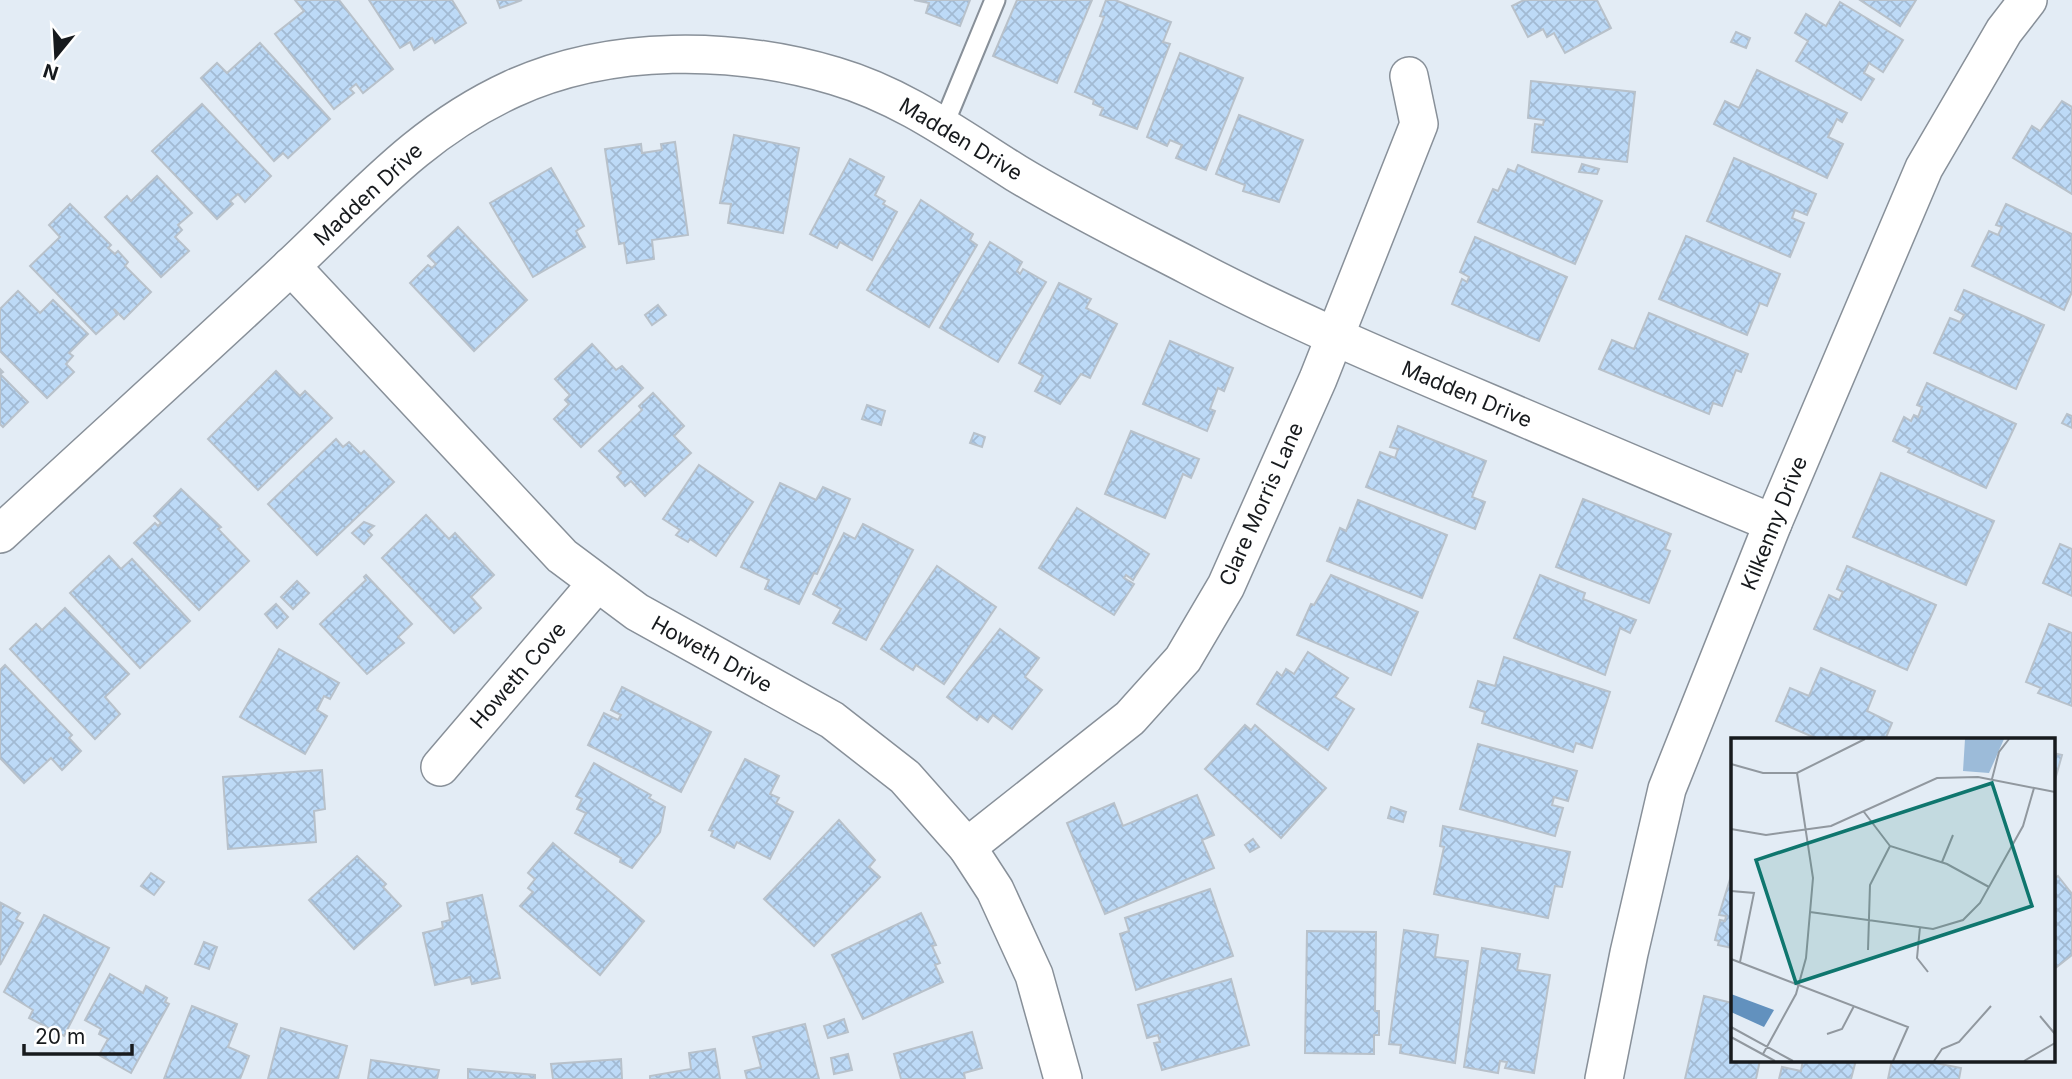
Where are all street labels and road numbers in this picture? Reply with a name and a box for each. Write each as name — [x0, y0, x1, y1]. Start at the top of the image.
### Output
street label: Madden Drive — [895, 92, 1027, 186]
street label: Madden Drive — [309, 137, 427, 251]
street label: Madden Drive — [1398, 355, 1536, 433]
street label: Clare Morris Lane — [1214, 418, 1308, 590]
street label: Kilkenny Drive — [1736, 452, 1812, 594]
street label: Howeth Drive — [647, 611, 777, 697]
street label: Howeth Cove — [465, 617, 571, 733]

